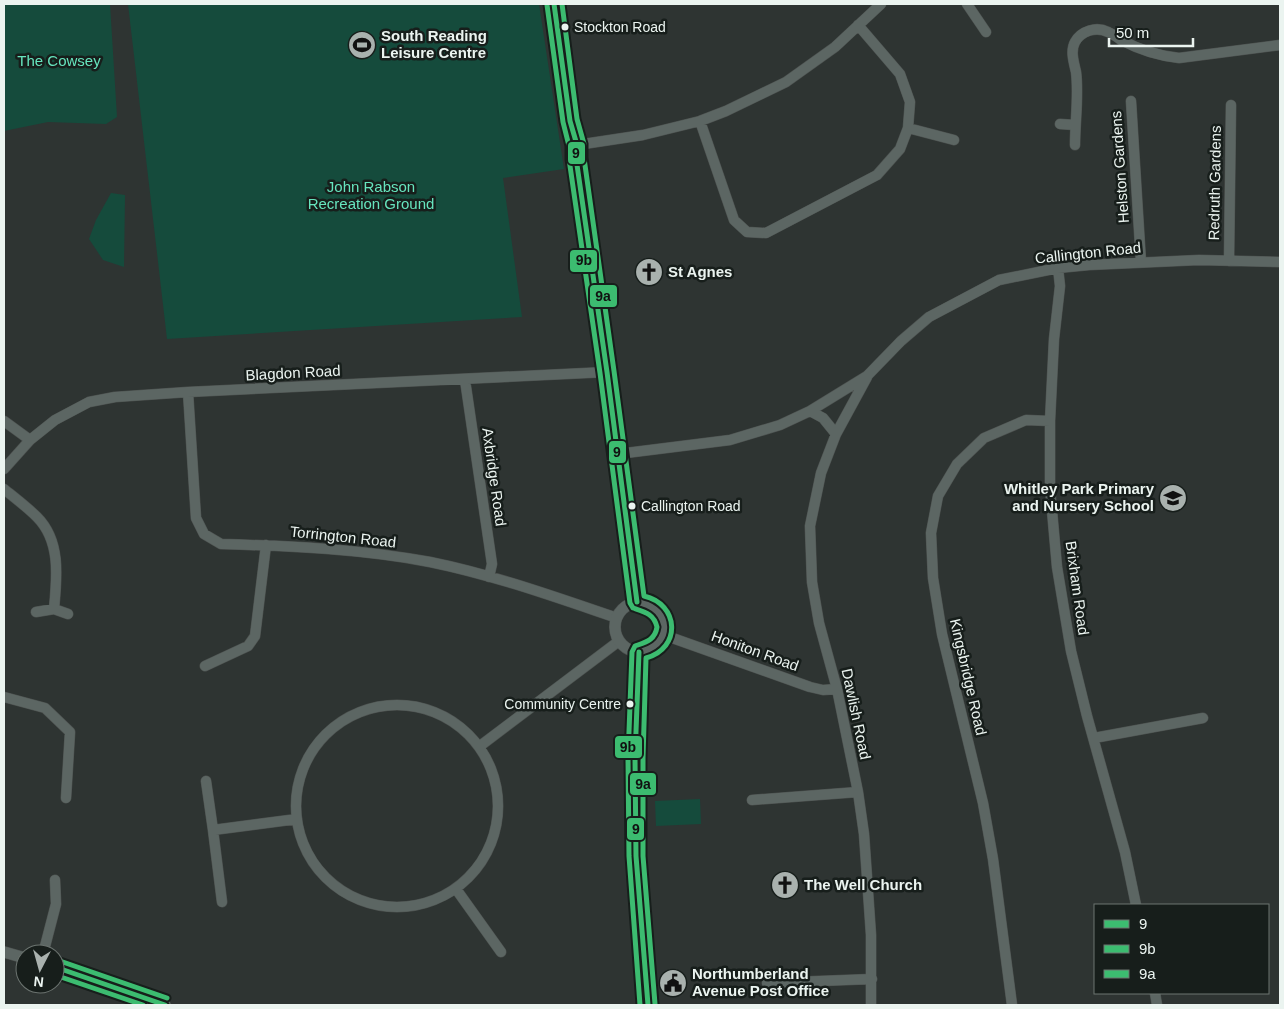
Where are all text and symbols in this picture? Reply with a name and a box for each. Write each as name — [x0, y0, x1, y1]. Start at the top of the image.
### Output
scale bar — [1109, 15, 1193, 47]
place label: Stockton Road — [574, 19, 666, 35]
marker: Stockton Road — [560, 22, 570, 32]
text: 50 m — [1116, 24, 1149, 41]
place label: South Reading Leisure Centre — [381, 27, 487, 61]
sports icon: South Reading Leisure Centre — [347, 30, 377, 60]
park label: The Cowsey — [17, 52, 101, 69]
street label: Helston Gardens — [1107, 110, 1132, 224]
street label: Redruth Gardens — [1205, 125, 1224, 241]
line badge: 9 — [567, 141, 586, 165]
text: 9 — [572, 145, 580, 161]
park label: John Rabson Recreation Ground — [308, 178, 434, 212]
street label: Callington Road — [1034, 238, 1142, 267]
line badge: 9b — [569, 249, 598, 273]
text: 9b — [576, 252, 592, 268]
church icon: St Agnes — [634, 257, 664, 287]
place label: St Agnes — [668, 263, 732, 280]
line badge: 9a — [589, 284, 618, 308]
text: 9a — [595, 288, 611, 304]
street label: Blagdon Road — [245, 362, 341, 383]
street label: Axbridge Road — [479, 427, 510, 527]
line badge: 9 — [608, 440, 627, 464]
text: 9 — [613, 444, 621, 460]
place label: Whitley Park Primary and Nursery School — [1004, 480, 1155, 514]
school or university icon: Whitley Park Primary and Nursery School — [1158, 483, 1188, 513]
place label: Callington Road — [641, 498, 741, 514]
marker: Callington Road — [627, 501, 637, 511]
street label: Torrington Road — [289, 522, 397, 551]
street label: Brixham Road — [1062, 540, 1093, 636]
street label: Kingsbridge Road — [947, 617, 990, 737]
street label: Honiton Road — [709, 627, 801, 674]
street label: Dawlish Road — [839, 667, 874, 761]
place label: Community Centre — [504, 696, 621, 712]
marker: Community Centre — [625, 699, 635, 709]
line badge: 9b — [614, 735, 643, 759]
text: 9b — [620, 739, 636, 755]
line badge: 9a — [629, 772, 657, 796]
text: 9a — [635, 776, 651, 792]
line badge: 9 — [626, 817, 645, 841]
text: 9 — [632, 821, 640, 837]
church icon: The Well Church — [770, 870, 800, 900]
place label: The Well Church — [804, 876, 922, 893]
legend — [1094, 904, 1269, 994]
text: 9 — [1139, 915, 1147, 932]
text: 9b — [1139, 940, 1156, 957]
north arrow — [15, 944, 65, 994]
place label: Northumberland Avenue Post Office — [692, 965, 829, 999]
text: 9a — [1139, 965, 1156, 982]
public building icon: Northumberland Avenue Post Office — [658, 968, 688, 998]
text: N — [33, 973, 45, 990]

